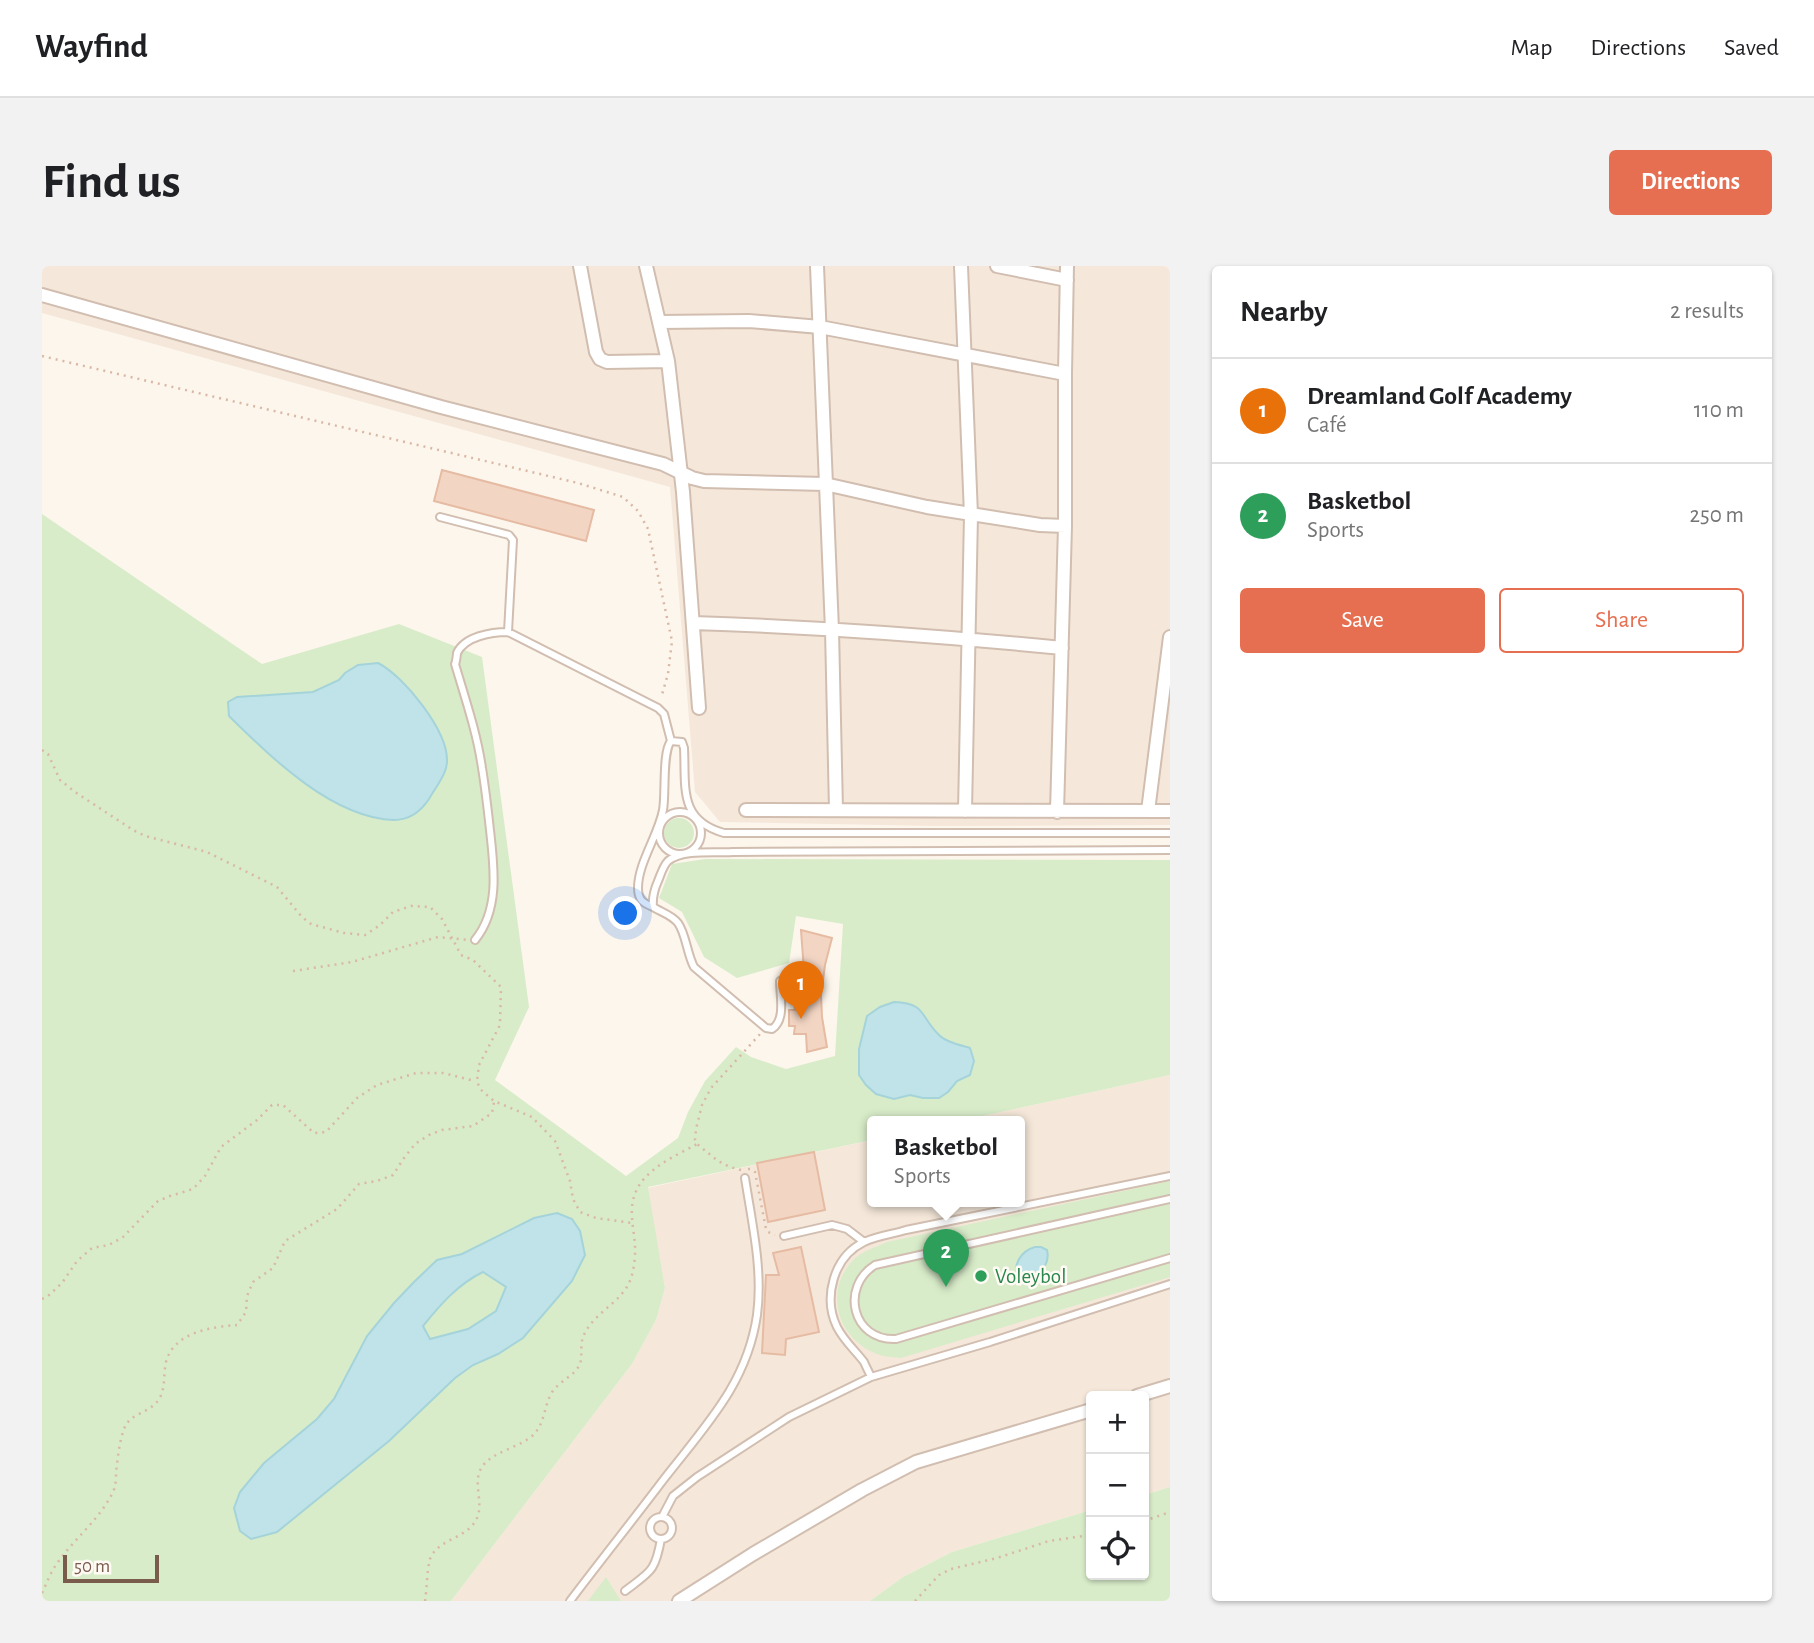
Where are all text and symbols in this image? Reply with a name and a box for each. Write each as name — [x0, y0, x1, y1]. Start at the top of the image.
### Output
text: Wayfind — [35, 31, 148, 64]
text: Map — [1510, 36, 1552, 60]
text: Directions — [1590, 36, 1686, 60]
text: Saved — [1724, 36, 1779, 60]
button: Directions — [1609, 150, 1772, 215]
text: Find us — [42, 158, 181, 207]
text: Nearby — [1240, 297, 1328, 327]
text: 2 results — [1670, 300, 1744, 323]
text: Dreamland Golf Academy — [1307, 383, 1572, 409]
text: 1 — [1259, 399, 1267, 422]
text: 110 m — [1694, 399, 1744, 422]
text: Café — [1307, 414, 1347, 437]
text: Basketbol — [1307, 488, 1411, 514]
text: 2 — [1258, 504, 1268, 527]
text: 250 m — [1690, 504, 1744, 527]
text: Sports — [1307, 519, 1364, 542]
button: Save — [1240, 588, 1485, 653]
button: Share — [1499, 588, 1744, 653]
your location — [608, 896, 642, 930]
pin: 1 — [778, 961, 824, 1019]
popup — [867, 1116, 1025, 1207]
text: Basketbol — [894, 1134, 998, 1160]
text: Sports — [894, 1165, 951, 1188]
pin: 2 — [923, 1229, 969, 1287]
place label: Voleybol — [995, 1266, 1066, 1287]
marker: Voleybol — [973, 1268, 989, 1284]
map controls — [1086, 1391, 1149, 1580]
button: + — [1086, 1391, 1149, 1454]
button: − — [1086, 1454, 1149, 1517]
button: locate — [1086, 1517, 1149, 1580]
scale bar — [63, 1552, 159, 1584]
text: 50 m — [74, 1557, 110, 1576]

